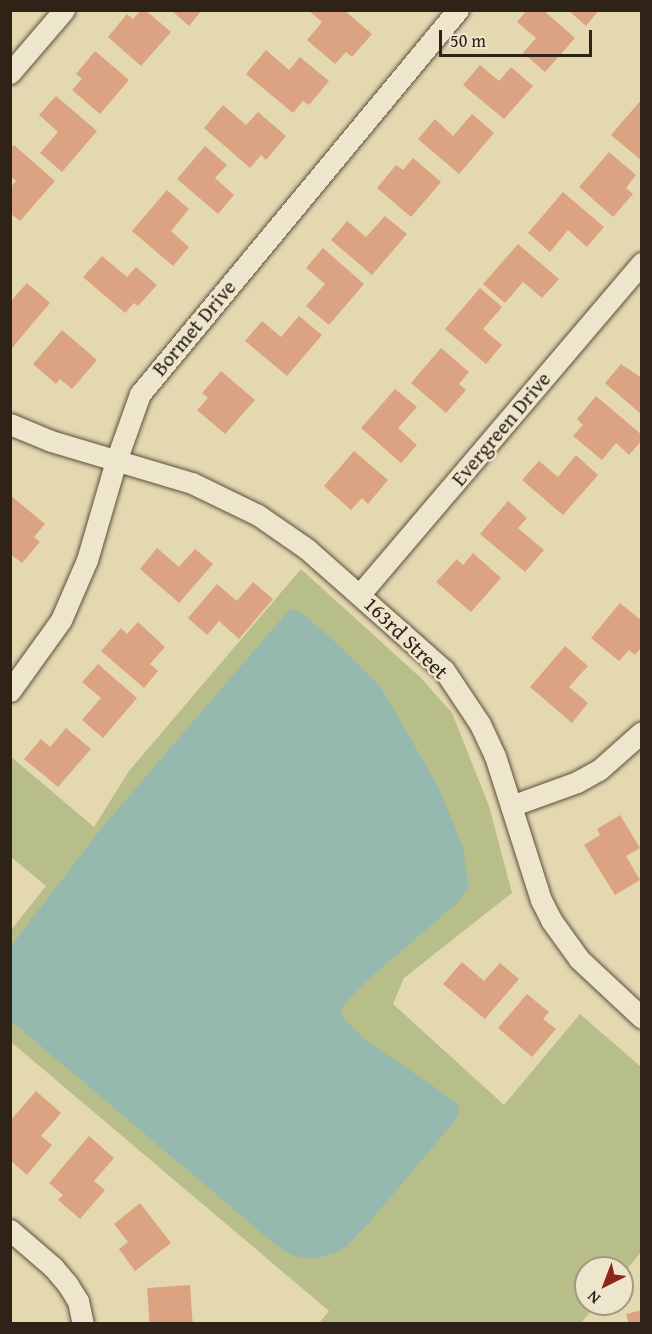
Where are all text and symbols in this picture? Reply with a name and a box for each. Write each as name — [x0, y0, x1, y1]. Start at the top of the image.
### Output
scale bar — [442, 18, 595, 56]
text: 50 m — [450, 27, 486, 54]
street label: Bormet Drive — [147, 275, 241, 381]
street label: Evergreen Drive — [446, 367, 556, 491]
street label: 163rd Street — [358, 592, 454, 684]
north arrow — [574, 1256, 634, 1316]
text: N — [581, 1285, 605, 1310]

